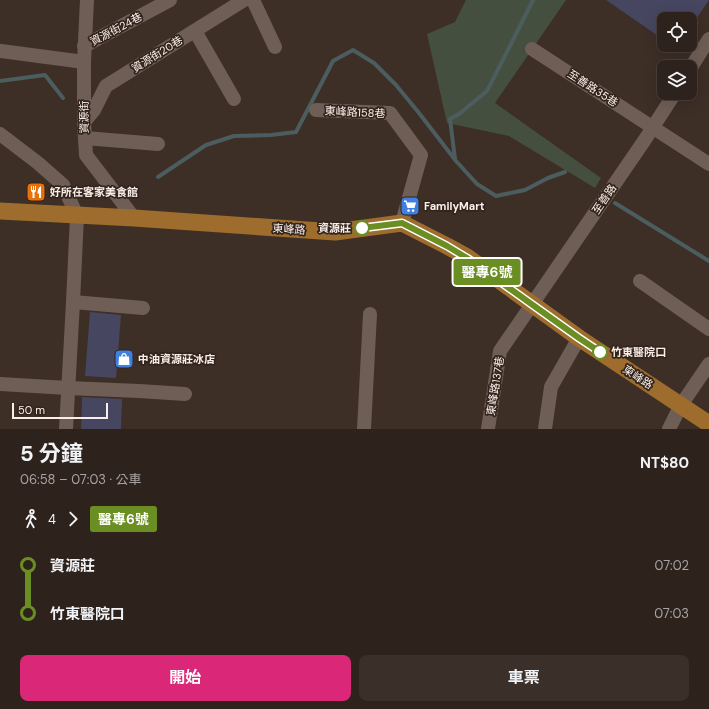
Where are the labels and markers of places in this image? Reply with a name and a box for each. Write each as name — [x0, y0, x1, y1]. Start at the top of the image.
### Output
restaurant icon: 好所在客家美食館 — [25, 181, 47, 203]
place label: 好所在客家美食館 — [50, 185, 138, 199]
supermarket icon: FamilyMart — [399, 195, 421, 217]
place label: FamilyMart — [424, 199, 485, 213]
marker: 資源莊 — [354, 220, 370, 236]
place label: 資源莊 — [318, 221, 351, 235]
marker: 竹東醫院口 — [592, 344, 608, 360]
place label: 竹東醫院口 — [611, 345, 666, 359]
shop icon: 中油資源莊冰店 — [113, 348, 135, 370]
place label: 中油資源莊冰店 — [138, 352, 215, 366]

